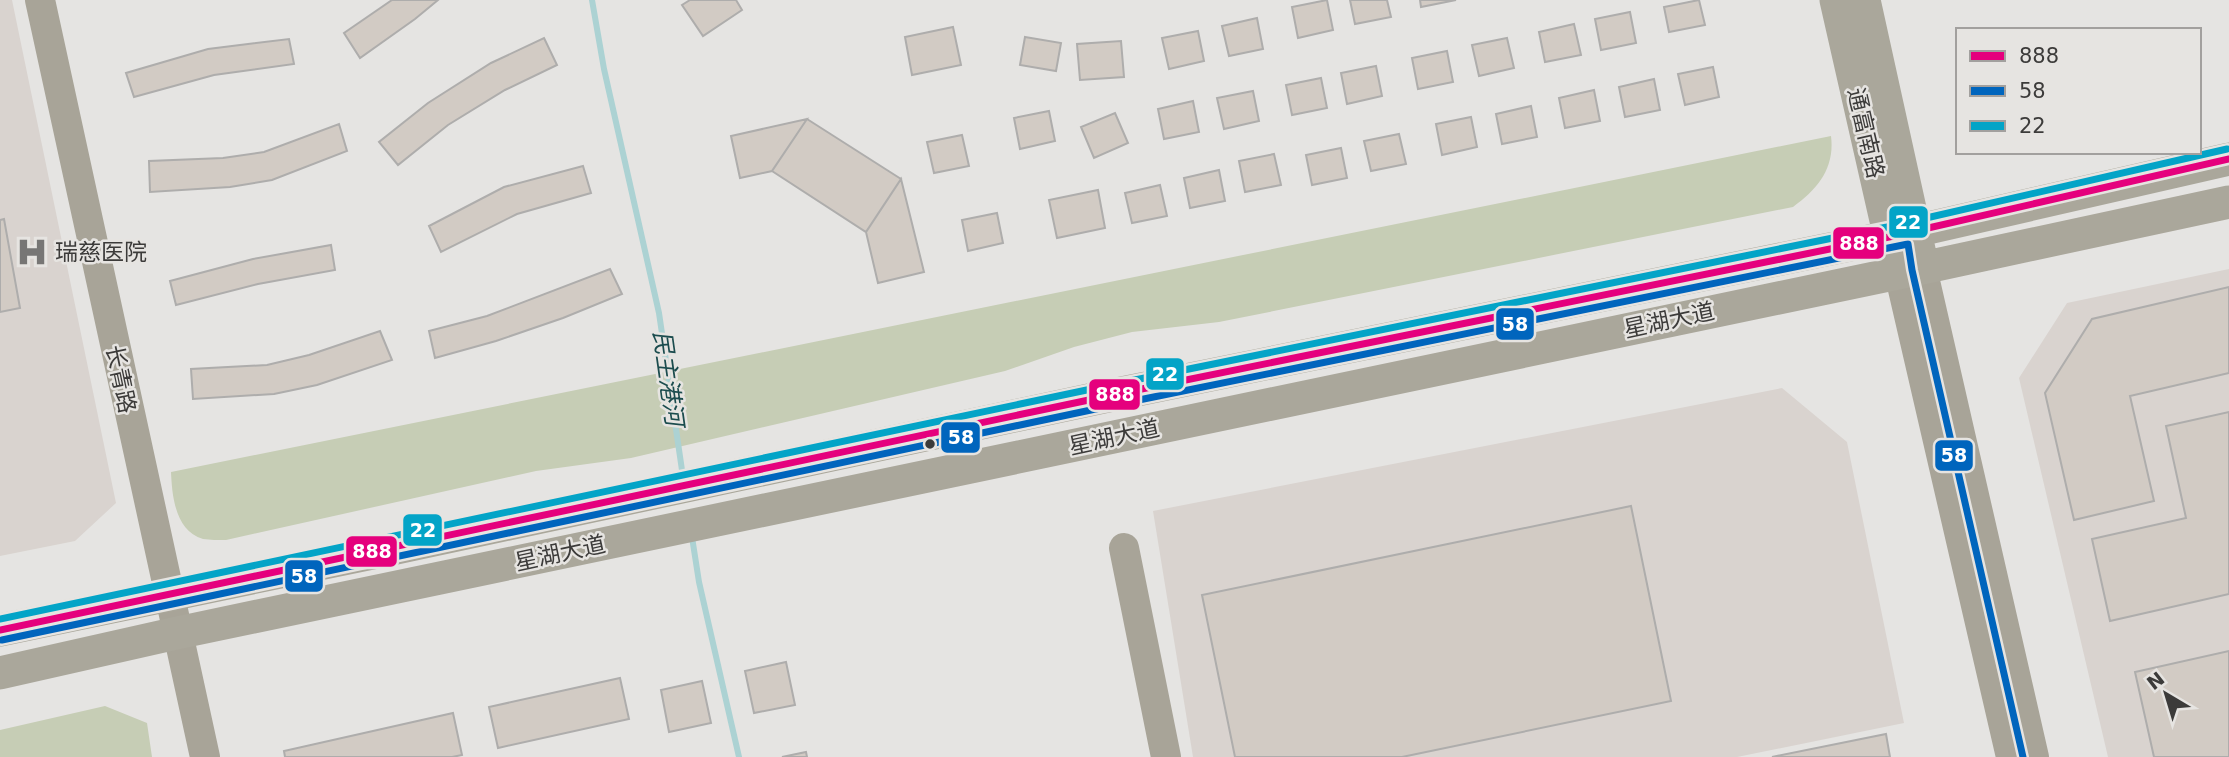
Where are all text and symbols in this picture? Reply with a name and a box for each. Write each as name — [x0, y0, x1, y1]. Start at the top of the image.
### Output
legend — [1956, 28, 2201, 154]
text: 888 — [2019, 44, 2059, 68]
text: 58 — [2019, 79, 2046, 103]
street label: 通富南路 — [1843, 85, 1889, 181]
text: 22 — [2019, 114, 2046, 138]
line badge: 22 — [1888, 205, 1929, 239]
text: 22 — [1895, 211, 1921, 233]
line badge: 888 — [1832, 226, 1885, 260]
text: 888 — [1839, 232, 1879, 254]
hospital icon: 瑞慈医院 — [15, 235, 49, 269]
place label: 瑞慈医院 — [55, 239, 147, 265]
street label: 星湖大道 — [1621, 298, 1717, 342]
line badge: 58 — [1495, 307, 1535, 341]
text: 58 — [1502, 313, 1528, 335]
water label: 民主港河 — [647, 329, 689, 431]
street label: 长青路 — [101, 343, 141, 415]
line badge: 22 — [1145, 357, 1185, 391]
text: 22 — [1152, 363, 1178, 385]
line badge: 888 — [1088, 378, 1141, 411]
text: 888 — [1095, 383, 1135, 405]
street label: 星湖大道 — [1066, 415, 1162, 459]
line badge: 58 — [940, 421, 981, 454]
text: 58 — [948, 426, 974, 448]
unlabelled marker — [923, 437, 937, 451]
line badge: 58 — [1934, 439, 1974, 472]
text: 58 — [1941, 444, 1967, 466]
line badge: 22 — [402, 513, 443, 547]
text: 22 — [410, 519, 436, 541]
street label: 星湖大道 — [512, 531, 608, 575]
line badge: 888 — [345, 535, 398, 568]
text: 888 — [352, 540, 392, 562]
line badge: 58 — [284, 559, 324, 593]
text: 58 — [291, 565, 317, 587]
north arrow — [2131, 659, 2201, 729]
text: N — [2142, 667, 2169, 694]

